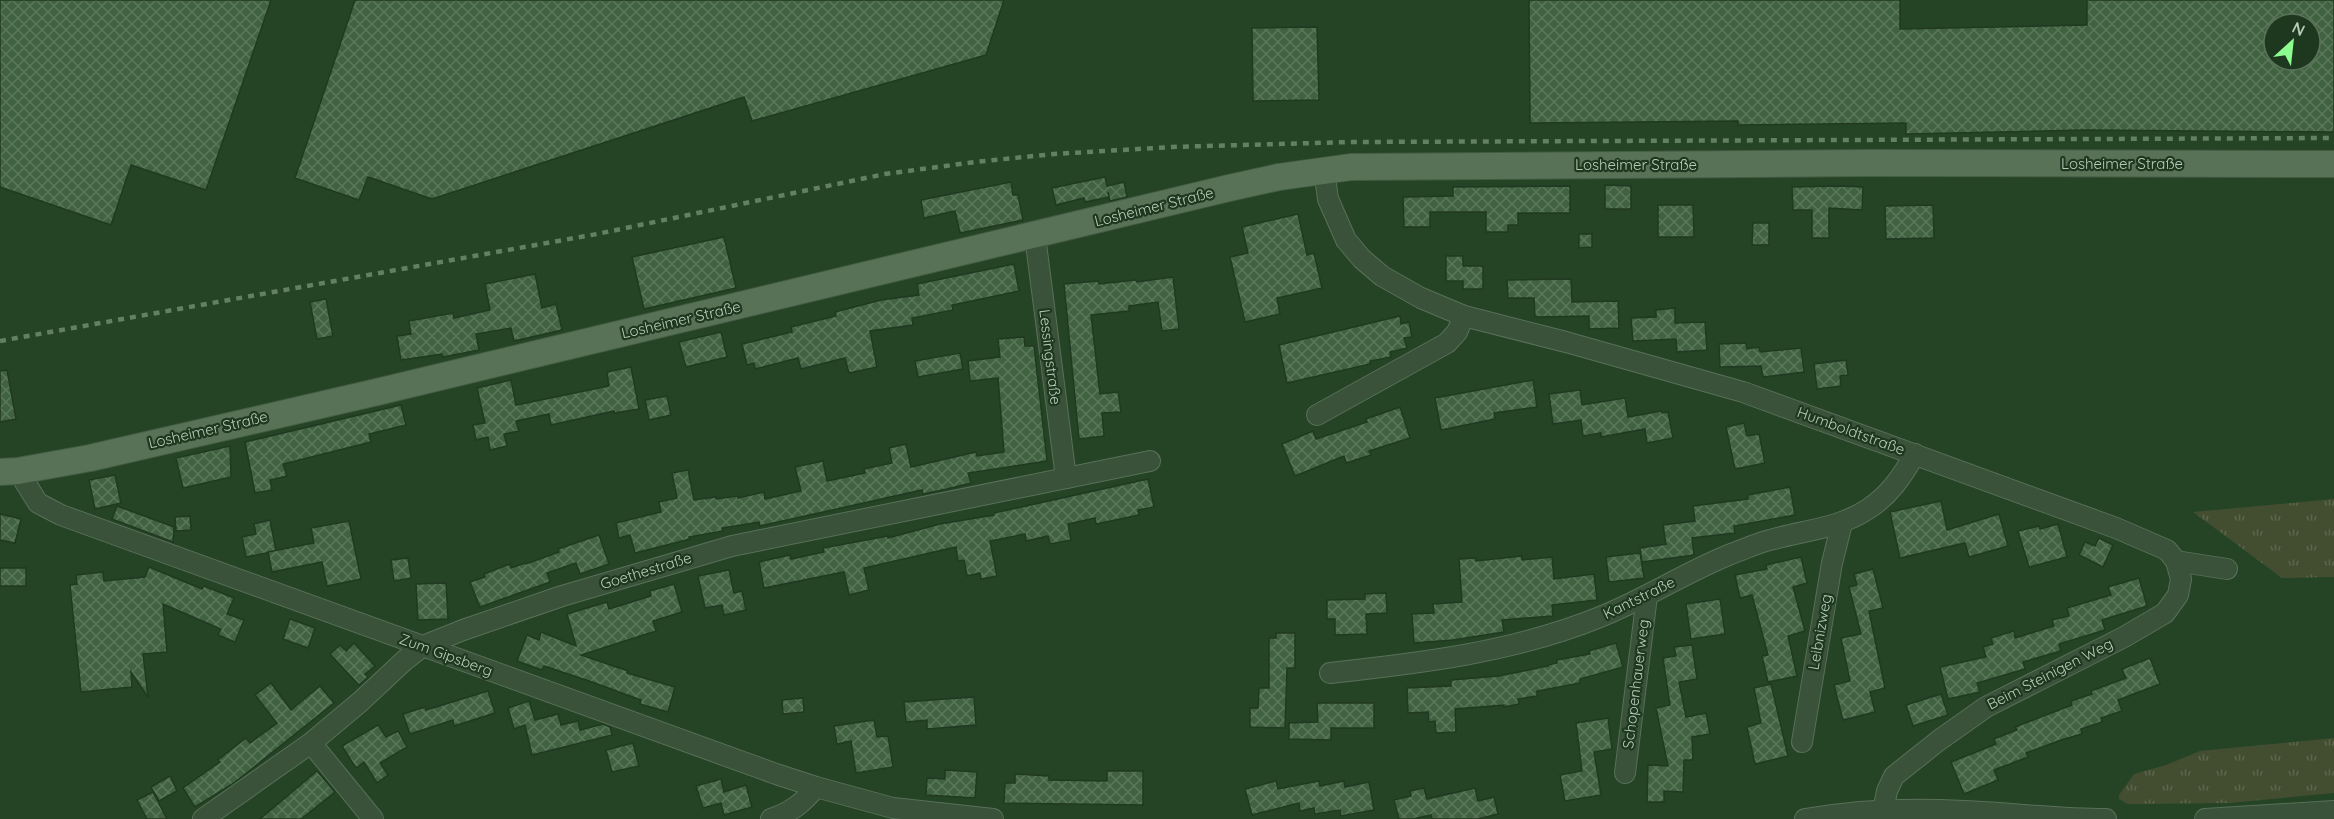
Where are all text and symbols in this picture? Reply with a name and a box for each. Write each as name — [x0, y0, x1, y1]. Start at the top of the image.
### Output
north arrow — [2262, 12, 2322, 72]
text: N — [2289, 17, 2309, 40]
street label: Losheimer Straße — [2061, 154, 2183, 173]
street label: Losheimer Straße — [1575, 155, 1697, 174]
street label: Losheimer Straße — [1092, 183, 1215, 230]
street label: Losheimer Straße — [619, 297, 742, 343]
street label: Lessingstraße — [1035, 308, 1066, 406]
street label: Humboldtstraße — [1795, 402, 1908, 459]
street label: Losheimer Straße — [146, 407, 269, 453]
street label: Goethestraße — [598, 548, 694, 593]
street label: Kantstraße — [1600, 572, 1678, 623]
street label: Leibnizweg — [1803, 592, 1836, 671]
street label: Schopenhauerweg — [1618, 618, 1653, 750]
street label: Zum Gipsberg — [397, 629, 496, 680]
street label: Beim Steinigen Weg — [1984, 634, 2116, 713]

